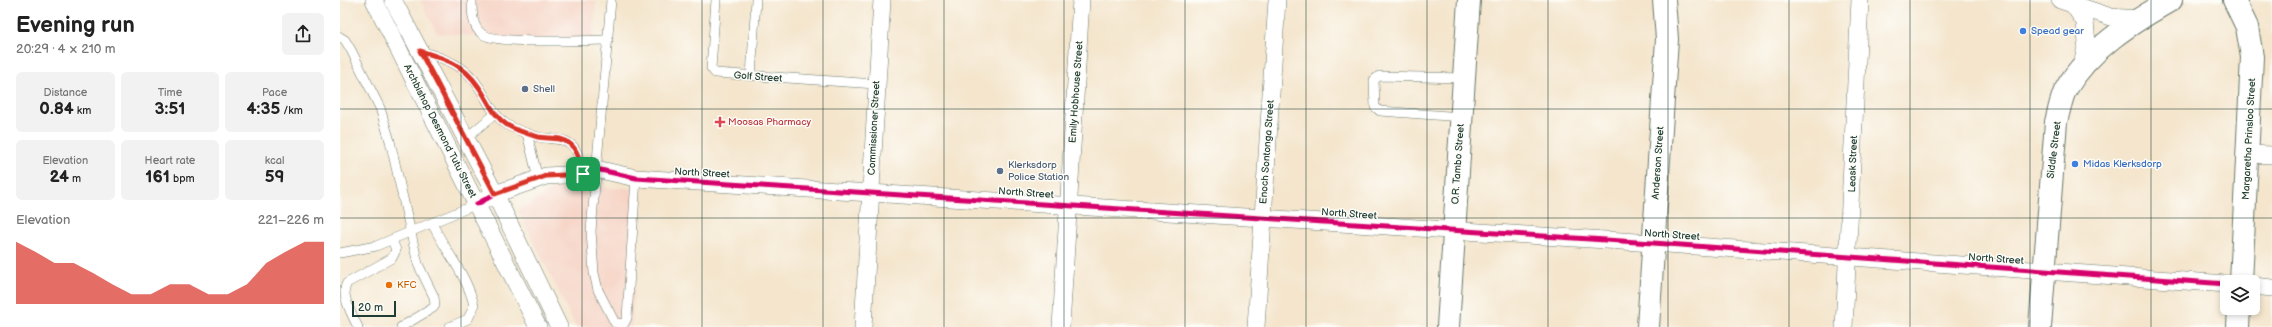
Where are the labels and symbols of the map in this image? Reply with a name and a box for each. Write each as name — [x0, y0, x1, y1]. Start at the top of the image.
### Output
place label: Spead gear — [2031, 25, 2084, 37]
marker: Spead gear — [2018, 26, 2028, 36]
street label: Emily Hobhouse Street — [1066, 41, 1086, 143]
street label: Archbishop Desmond Tutu Street — [401, 62, 479, 200]
street label: Golf Street — [733, 69, 783, 85]
street label: Margaretha Prinsloo Street — [2240, 78, 2258, 200]
street label: Commissioner Street — [866, 80, 882, 176]
place label: Shell — [533, 83, 555, 95]
marker: Shell — [520, 84, 530, 94]
street label: Enoch Sontonga Street — [1257, 100, 1277, 204]
place label: Moosas Pharmacy — [728, 116, 812, 128]
marker: Moosas Pharmacy — [715, 117, 725, 127]
street label: Siddle Street — [2045, 121, 2063, 179]
street label: O.R. Tambo Street — [1449, 123, 1467, 205]
street label: Anderson Street — [1649, 126, 1667, 200]
street label: Leask Street — [1846, 135, 1860, 193]
pin — [566, 157, 600, 191]
place label: Midas Klerksdorp — [2083, 158, 2162, 170]
place label: Klerksdorp Police Station — [1008, 159, 1069, 183]
marker: Midas Klerksdorp — [2070, 159, 2080, 169]
street label: North Street — [674, 166, 730, 180]
marker: Klerksdorp Police Station — [995, 166, 1005, 176]
street label: North Street — [998, 185, 1054, 201]
street label: North Street — [1321, 206, 1377, 222]
street label: North Street — [1644, 227, 1700, 243]
street label: North Street — [1968, 251, 2024, 267]
place label: KFC — [397, 279, 417, 291]
marker: KFC — [384, 280, 394, 290]
scale bar — [352, 299, 396, 318]

